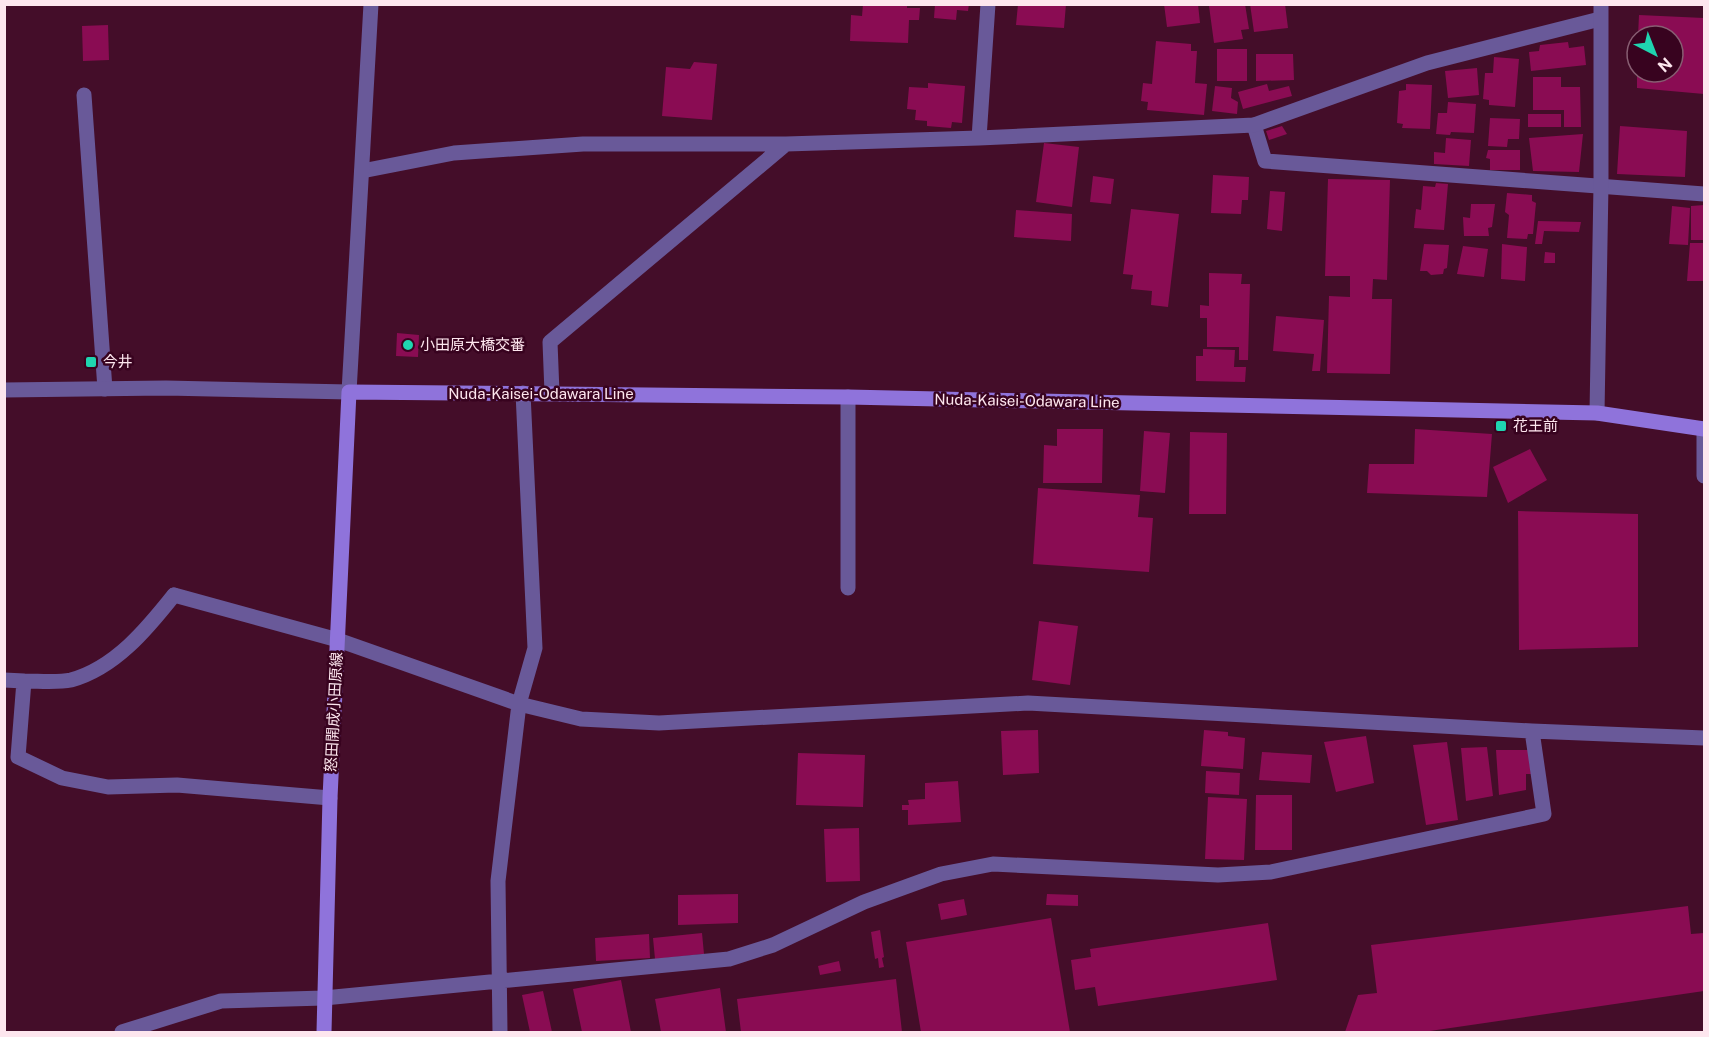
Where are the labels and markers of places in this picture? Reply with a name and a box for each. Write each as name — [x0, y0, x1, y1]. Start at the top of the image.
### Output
place label: 小田原大橋交番 — [420, 336, 525, 353]
marker: 小田原大橋交番 — [401, 338, 415, 352]
place label: 今井 — [103, 353, 133, 370]
marker: 今井 — [84, 355, 98, 369]
place label: 花王前 — [1513, 417, 1558, 434]
marker: 花王前 — [1494, 419, 1508, 433]

